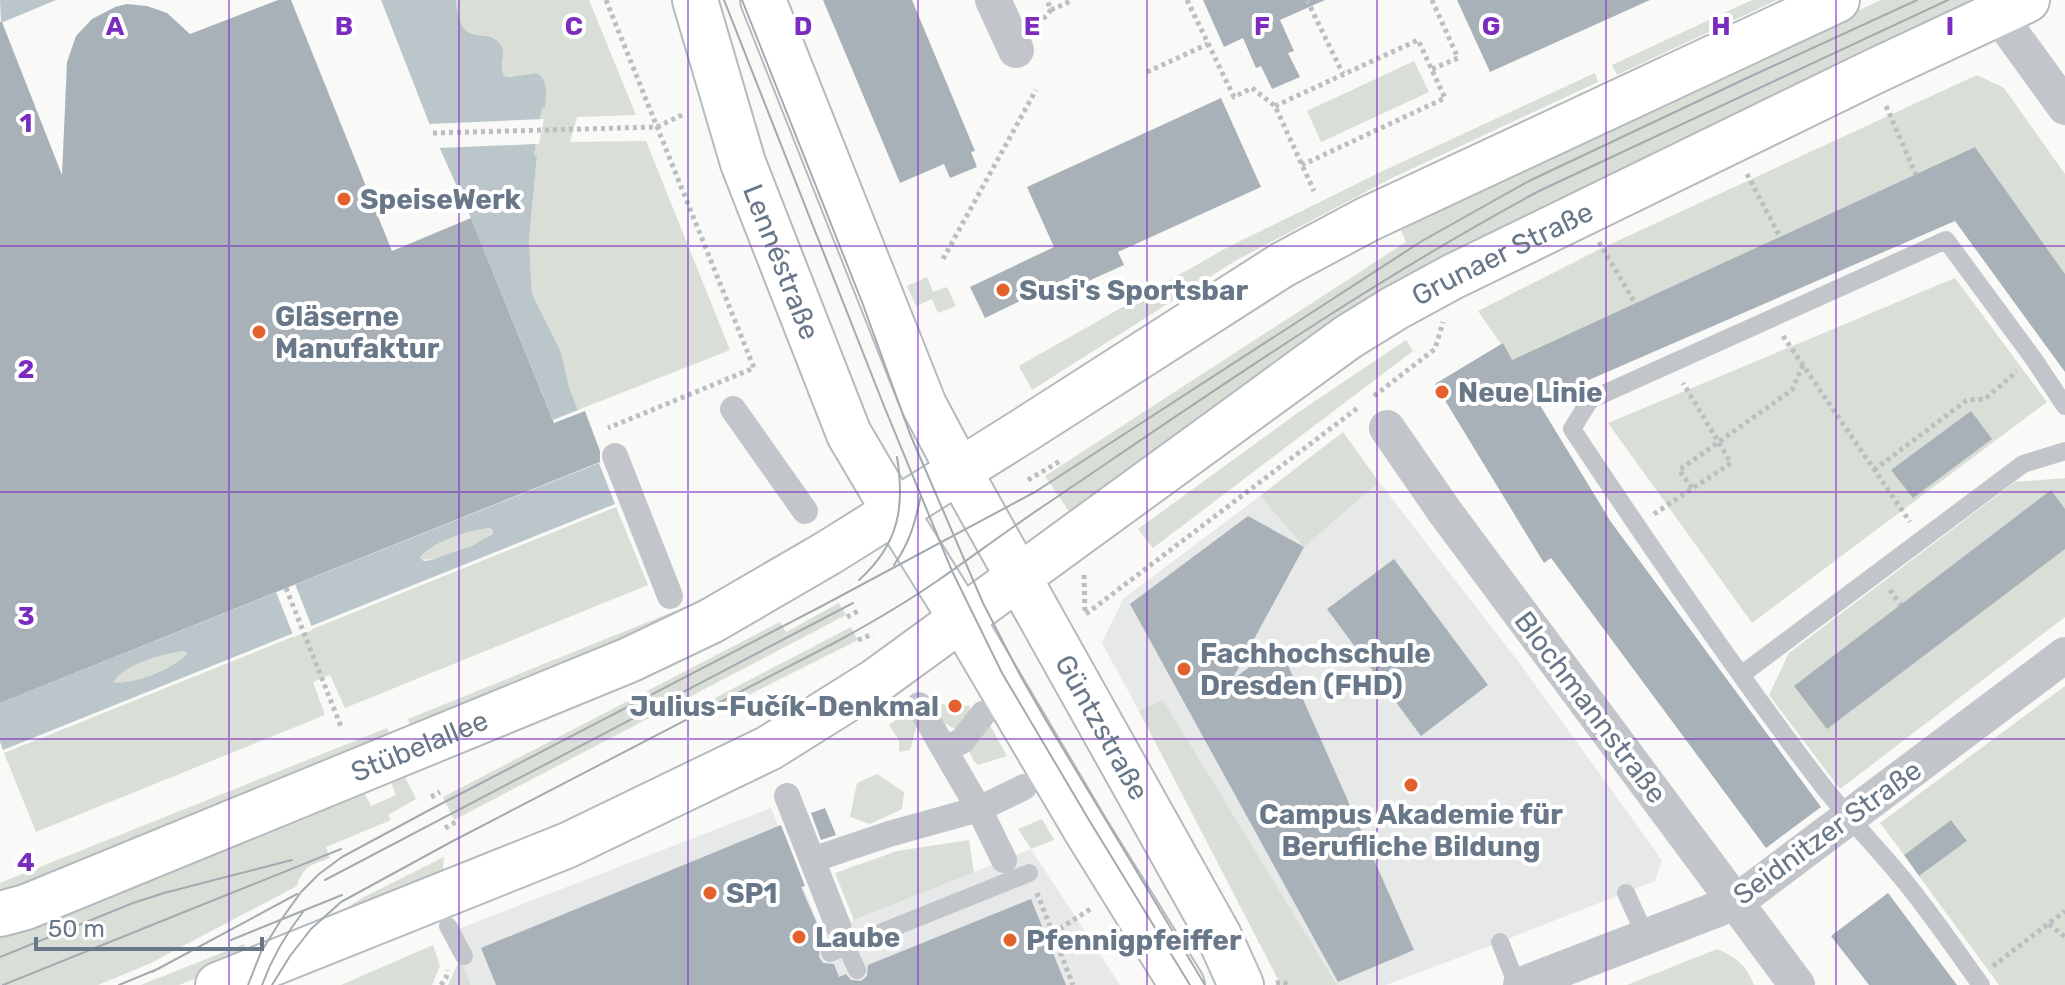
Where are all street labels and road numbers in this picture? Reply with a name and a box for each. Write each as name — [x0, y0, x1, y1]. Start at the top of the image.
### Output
street label: Lennéstraße — [736, 180, 826, 344]
street label: Grunaer Straße — [1406, 195, 1598, 313]
street label: Blochmannstraße — [1508, 605, 1673, 810]
street label: Güntzstraße — [1048, 649, 1156, 806]
street label: Stübelallee — [346, 704, 493, 789]
street label: Seidnitzer Straße — [1727, 753, 1928, 912]

